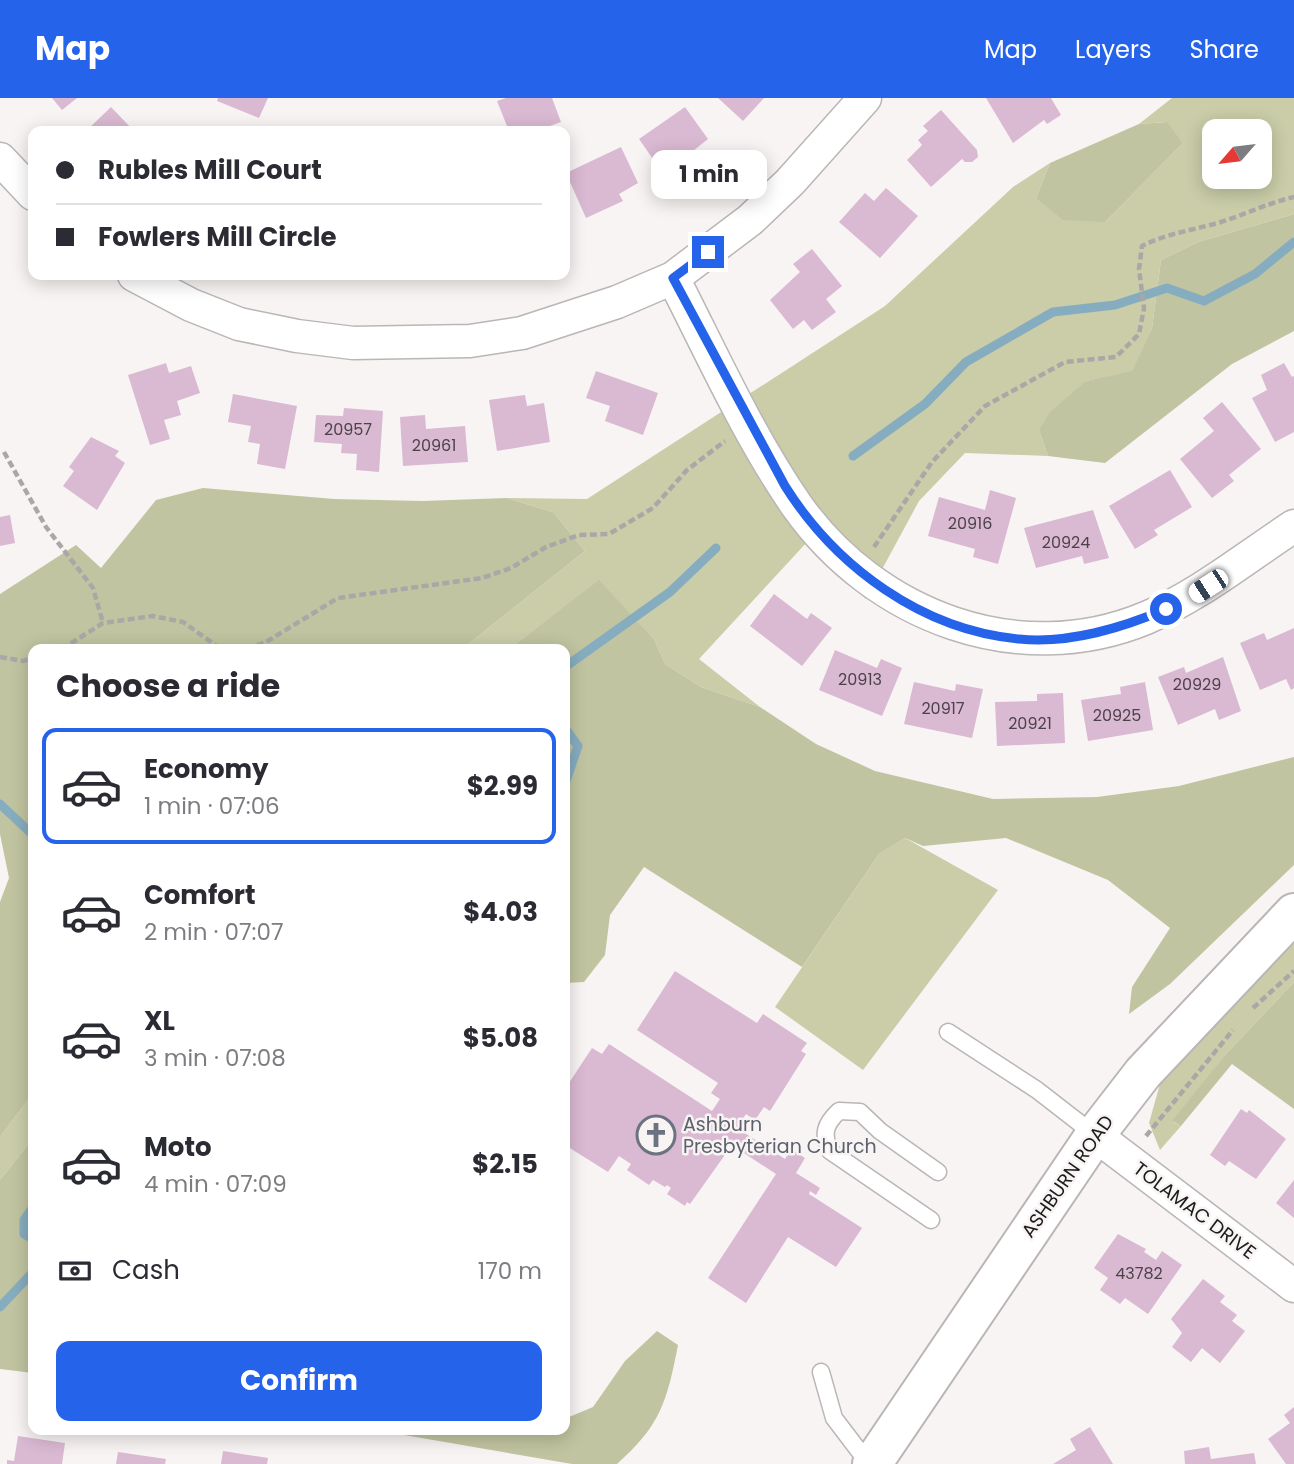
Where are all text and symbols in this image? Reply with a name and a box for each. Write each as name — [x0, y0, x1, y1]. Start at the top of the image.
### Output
text: Map — [35, 25, 110, 72]
text: Map — [984, 33, 1037, 66]
text: Layers — [1075, 33, 1151, 66]
text: Share — [1189, 33, 1259, 66]
north arrow — [1202, 119, 1272, 189]
map controls — [1202, 119, 1272, 189]
callout: 1 min — [650, 150, 766, 200]
text: Rubles Mill Court — [98, 152, 322, 188]
text: 1 min — [679, 158, 739, 190]
text: Fowlers Mill Circle — [98, 219, 337, 255]
route end — [692, 236, 724, 268]
house number: 20957 — [324, 418, 372, 441]
house number: 20961 — [412, 434, 456, 457]
house number: 20916 — [948, 512, 992, 535]
house number: 20924 — [1042, 531, 1090, 554]
car — [1185, 566, 1232, 606]
route start — [1150, 593, 1182, 625]
text: Choose a ride — [56, 663, 280, 708]
house number: 20913 — [838, 668, 882, 691]
house number: 20929 — [1173, 673, 1221, 696]
house number: 20917 — [921, 697, 965, 720]
house number: 20925 — [1093, 704, 1141, 727]
house number: 20921 — [1008, 712, 1052, 735]
text: Economy — [144, 751, 268, 787]
icon: car — [60, 755, 123, 818]
text: $2.99 — [467, 768, 538, 804]
text: 1 min · 07:06 — [144, 790, 280, 822]
text: Comfort — [144, 877, 256, 913]
icon: car — [60, 881, 123, 944]
text: $4.03 — [463, 894, 538, 930]
text: 2 min · 07:07 — [144, 916, 284, 948]
text: XL — [144, 1003, 175, 1039]
icon: car — [60, 1007, 123, 1070]
text: $5.08 — [463, 1020, 538, 1056]
text: 3 min · 07:08 — [144, 1042, 286, 1074]
street label: ASHBURN ROAD — [1015, 1109, 1120, 1243]
place label: Ashburn Presbyterian Church — [683, 1111, 877, 1160]
church icon: Ashburn Presbyterian Church — [635, 1114, 677, 1156]
text: Moto — [144, 1129, 212, 1165]
icon: car — [60, 1133, 123, 1196]
text: $2.15 — [472, 1146, 538, 1182]
street label: TOLAMAC DRIVE — [1128, 1155, 1262, 1266]
text: 4 min · 07:09 — [144, 1168, 287, 1200]
icon: cash — [56, 1252, 94, 1290]
text: Cash — [112, 1252, 180, 1288]
text: 170 m — [478, 1255, 542, 1287]
house number: 43782 — [1115, 1262, 1163, 1285]
button: Confirm — [56, 1341, 542, 1421]

